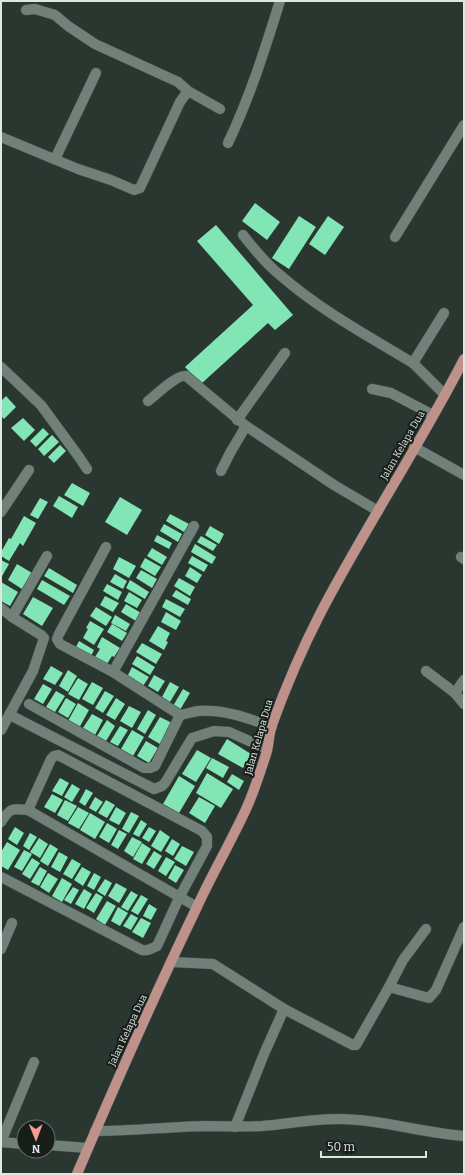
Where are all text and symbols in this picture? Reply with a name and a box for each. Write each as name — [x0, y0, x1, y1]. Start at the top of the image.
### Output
street label: Jalan Kelapa Dua — [378, 408, 428, 483]
street label: Jalan Kelapa Dua — [242, 698, 276, 777]
street label: Jalan Kelapa Dua — [106, 992, 150, 1069]
north arrow — [16, 1119, 56, 1159]
scale bar — [321, 1133, 426, 1159]
text: 50 m — [327, 1140, 356, 1154]
text: N — [31, 1142, 41, 1155]

